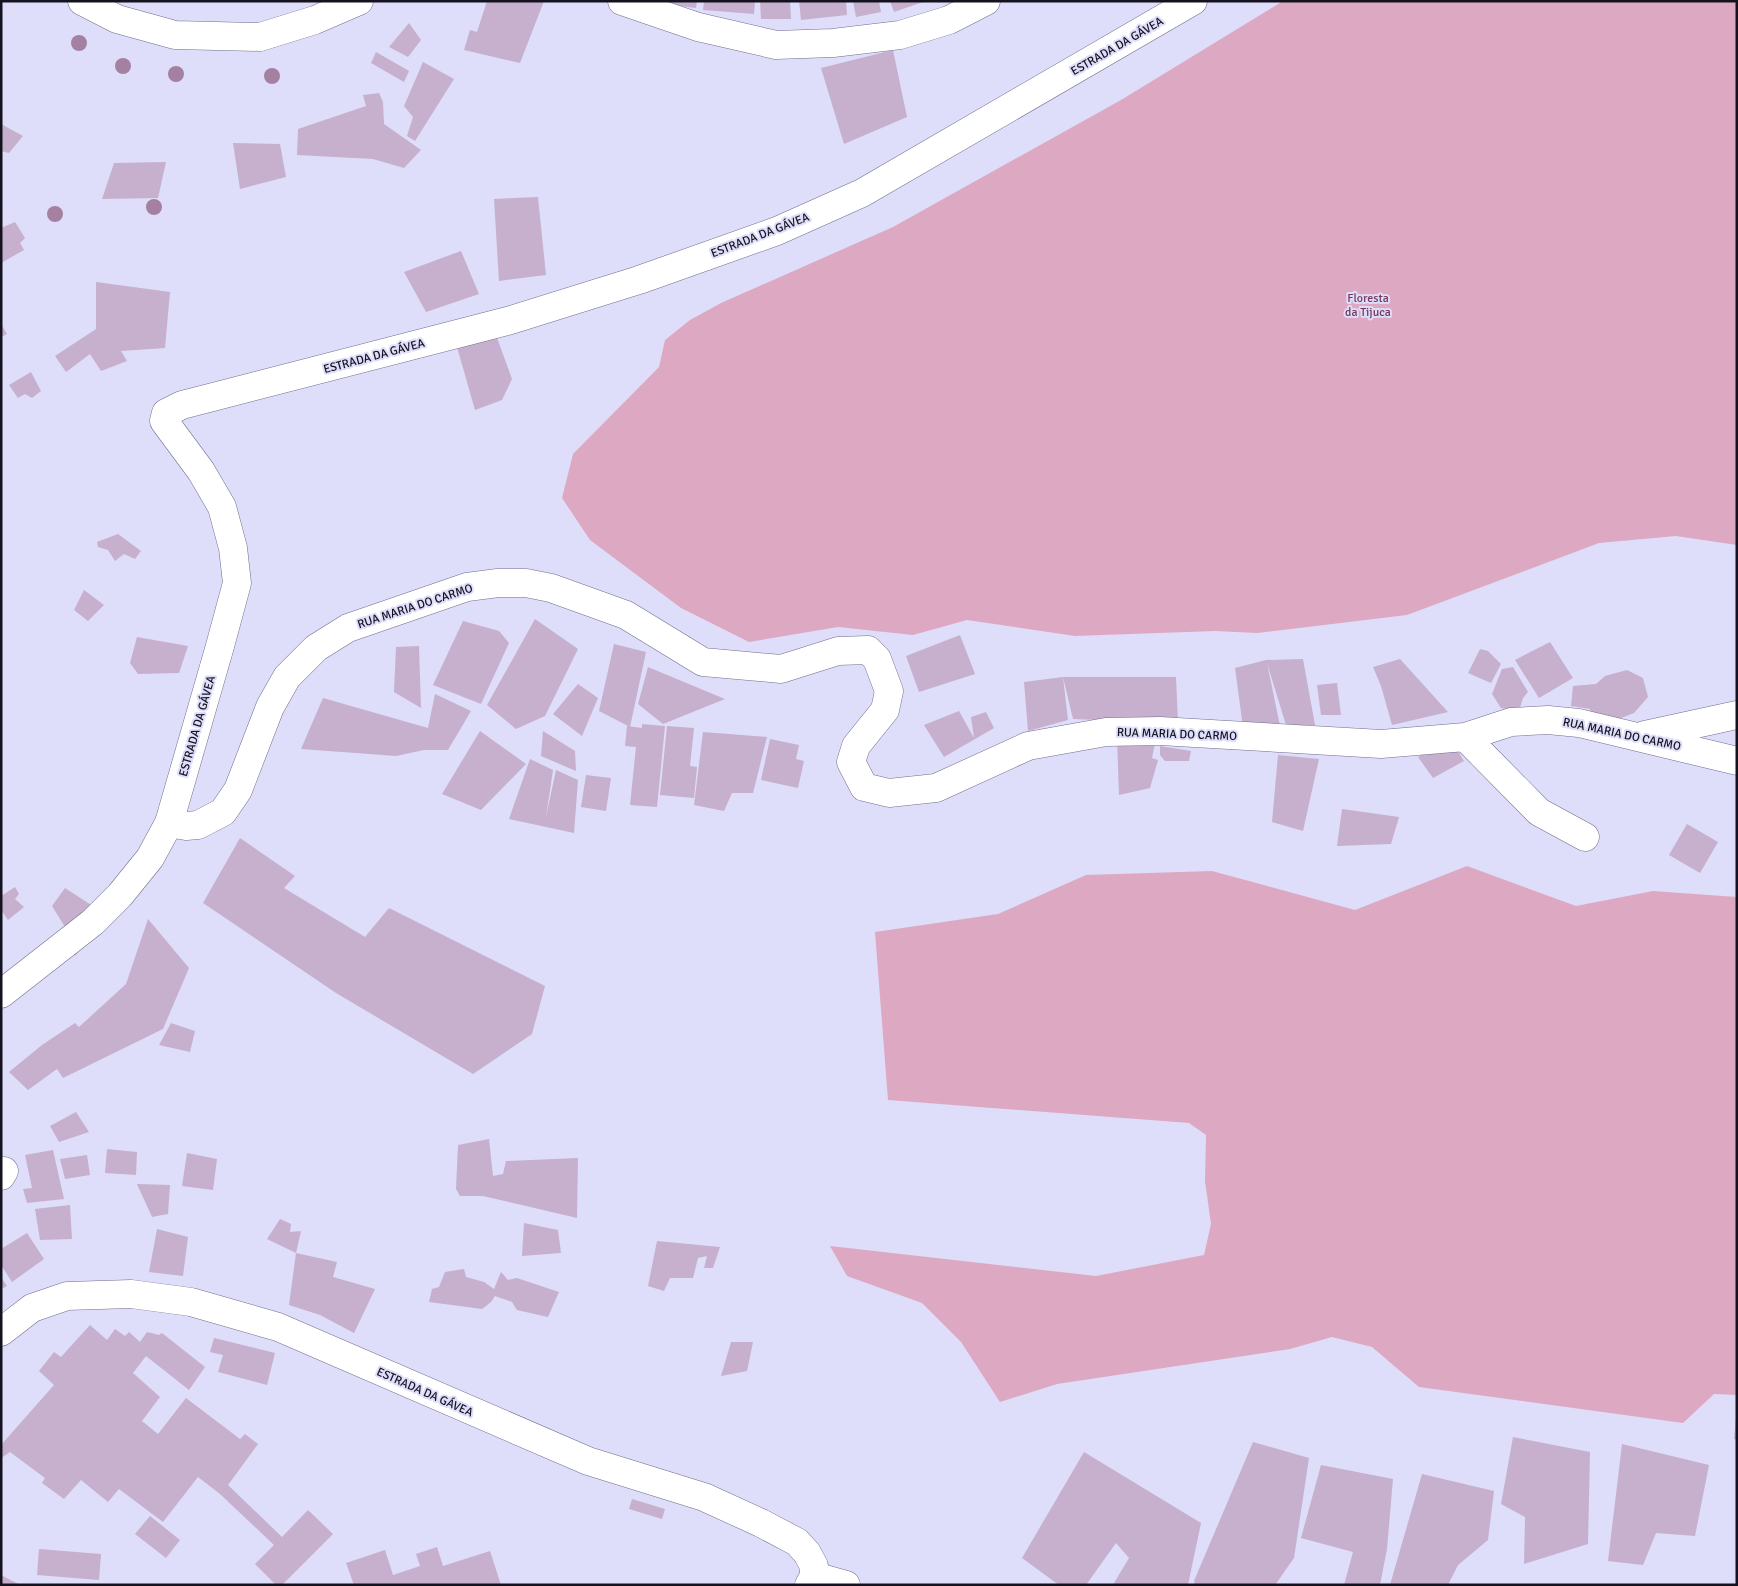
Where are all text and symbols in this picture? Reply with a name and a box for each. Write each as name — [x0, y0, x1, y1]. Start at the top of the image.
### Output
street label: ESTRADA DA GÁVEA — [1068, 14, 1167, 79]
street label: ESTRADA DA GÁVEA — [709, 210, 812, 261]
park label: Floresta da Tijuca — [1345, 291, 1391, 320]
street label: ESTRADA DA GÁVEA — [322, 336, 427, 377]
street label: RUA MARIA DO CARMO — [356, 581, 475, 632]
street label: ESTRADA DA GÁVEA — [176, 673, 219, 778]
street label: RUA MARIA DO CARMO — [1562, 715, 1682, 754]
street label: RUA MARIA DO CARMO — [1117, 725, 1237, 744]
street label: ESTRADA DA GÁVEA — [374, 1364, 476, 1421]

